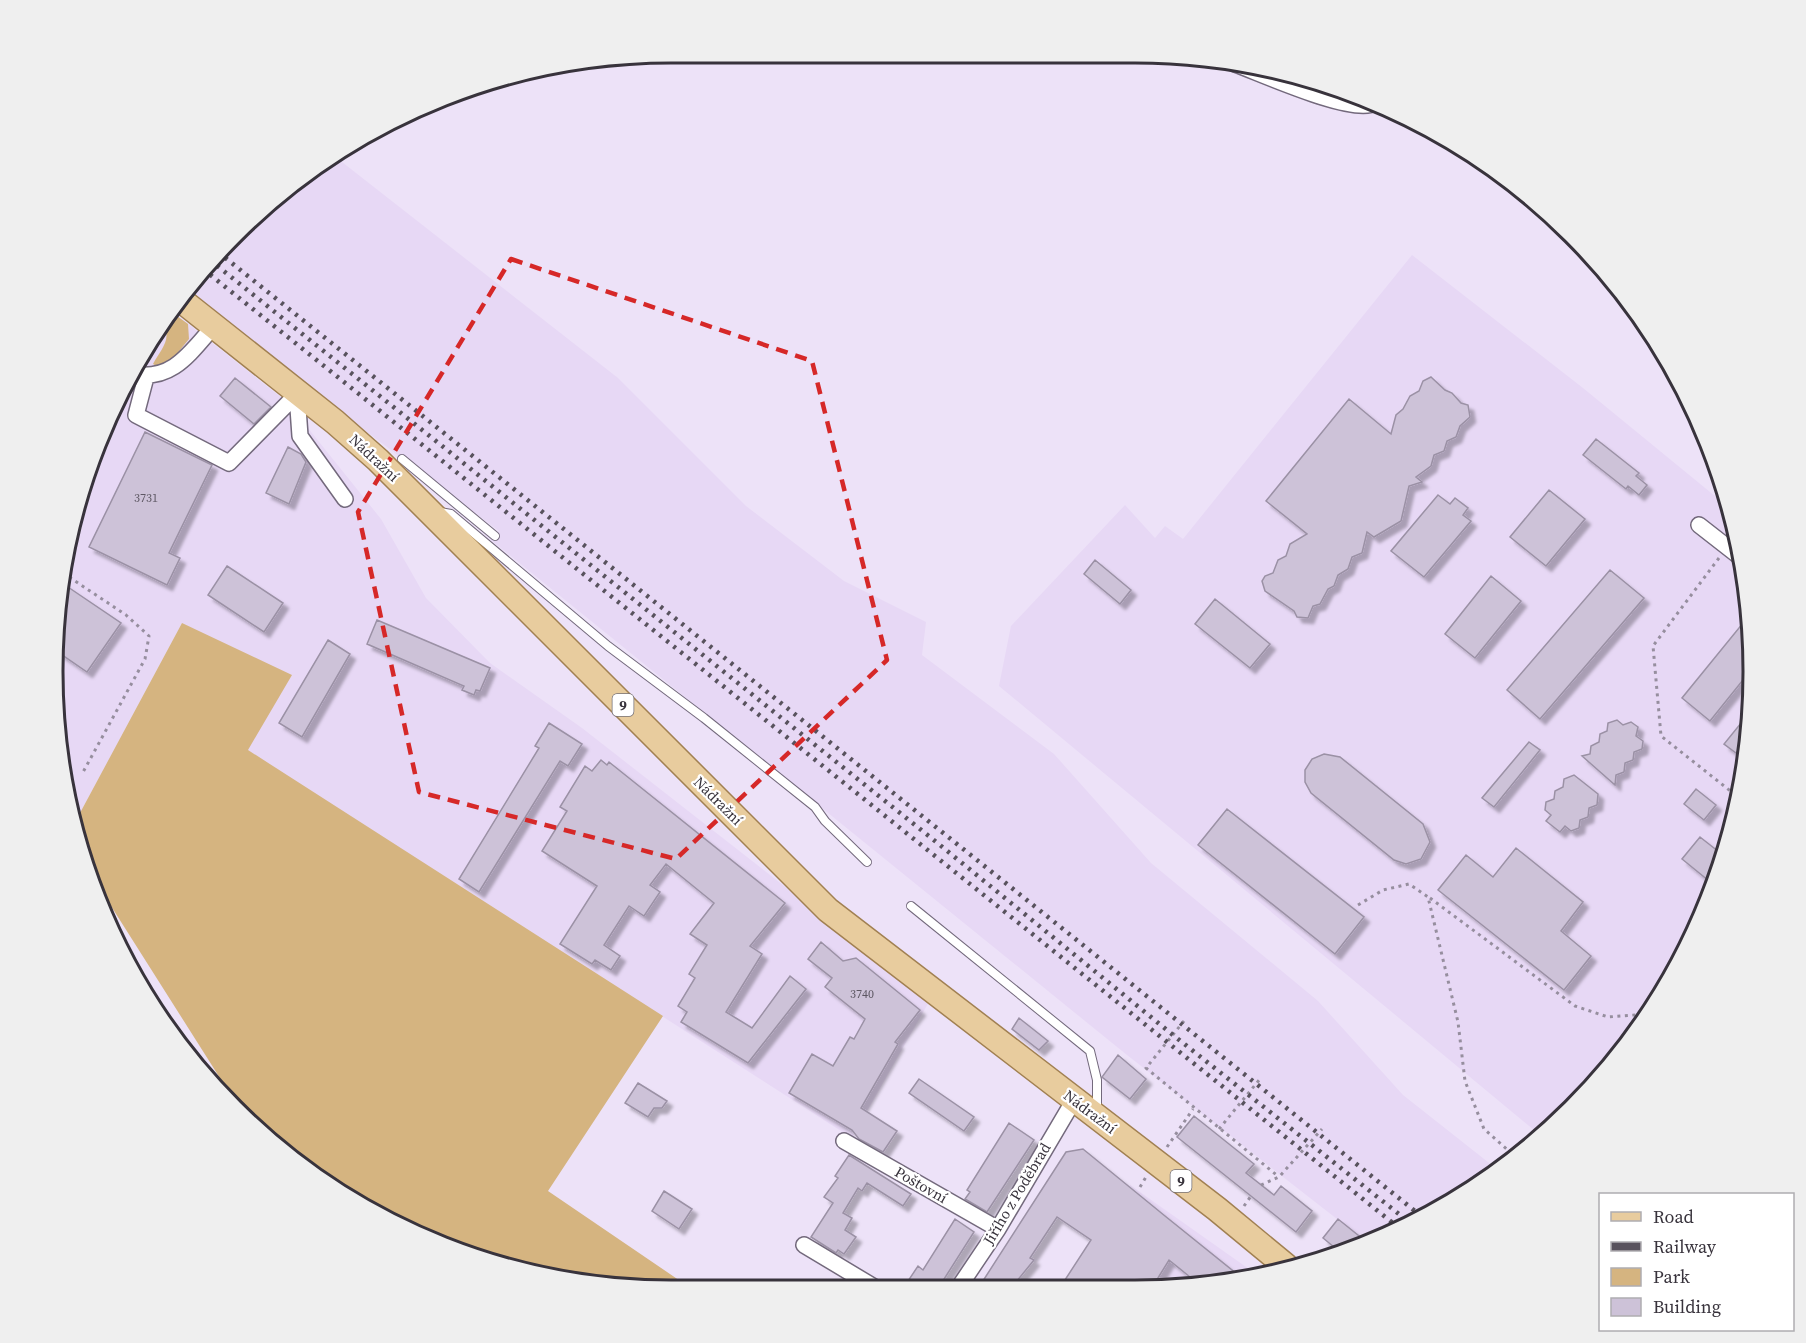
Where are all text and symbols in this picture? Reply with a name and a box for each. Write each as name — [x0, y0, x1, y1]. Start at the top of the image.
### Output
street label: Nádražní — [345, 429, 404, 487]
house number: 3731 — [134, 490, 158, 506]
road number: 9 — [612, 694, 634, 716]
street label: Nádražní — [689, 772, 748, 830]
house number: 3740 — [850, 986, 874, 1002]
street label: Nádražní — [1060, 1085, 1121, 1139]
street label: Jiřího z Poděbrad — [977, 1138, 1056, 1250]
street label: Poštovní — [891, 1161, 952, 1208]
road number: 9 — [1170, 1170, 1192, 1192]
legend — [1599, 1193, 1794, 1331]
text: Road — [1653, 1204, 1694, 1229]
text: Railway — [1653, 1234, 1717, 1259]
text: Park — [1653, 1264, 1690, 1289]
text: Building — [1653, 1294, 1721, 1319]

